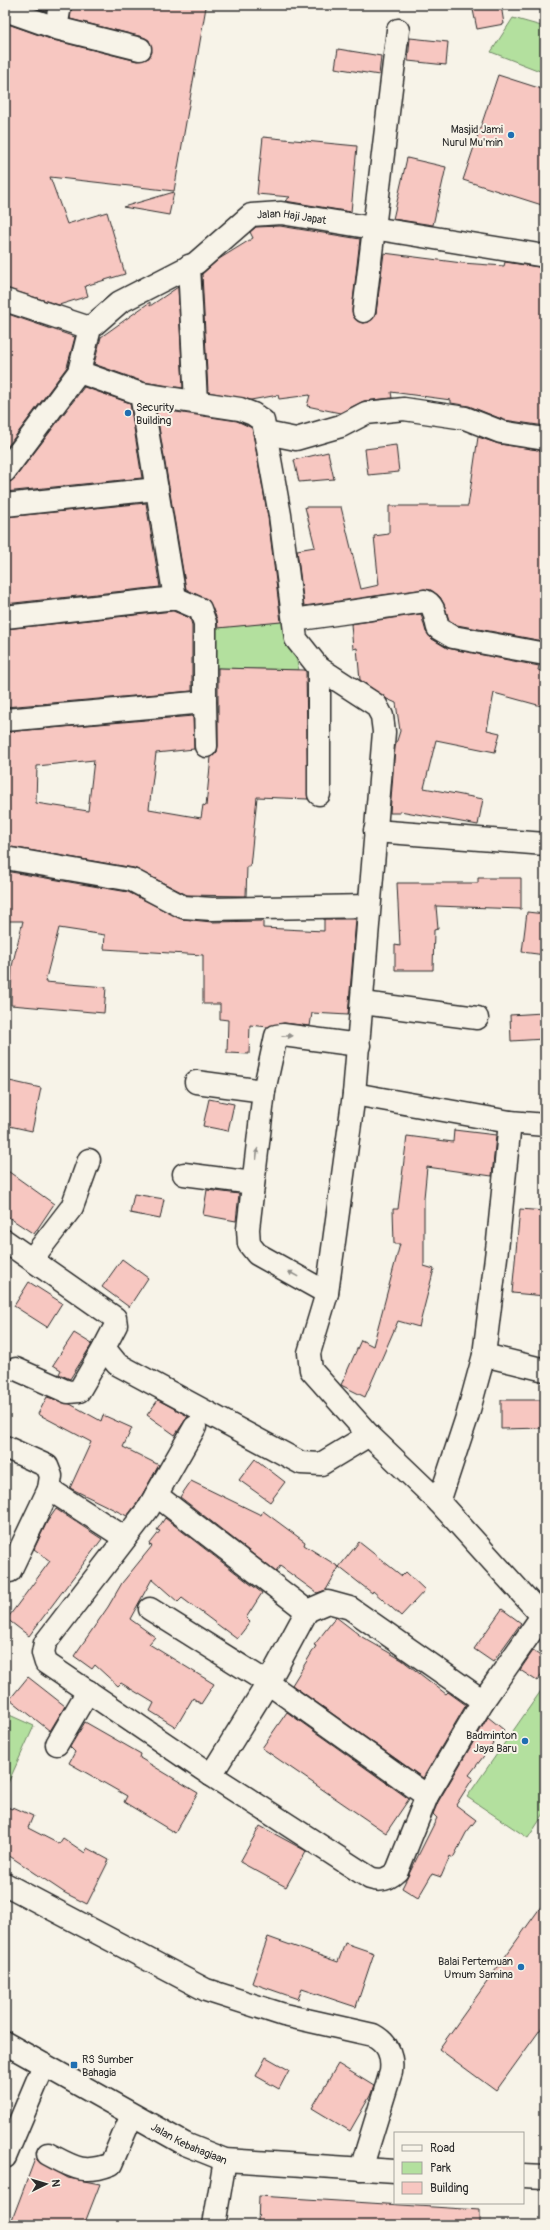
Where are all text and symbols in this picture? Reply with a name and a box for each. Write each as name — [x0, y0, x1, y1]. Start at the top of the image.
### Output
place label: Masjid Jami Nurul Mu'min — [442, 123, 503, 149]
marker: Masjid Jami Nurul Mu'min — [506, 130, 516, 140]
street label: Jalan Haji Japat — [256, 207, 328, 227]
place label: Security Building — [136, 401, 174, 427]
marker: Security Building — [123, 408, 133, 418]
one-way arrow — [281, 1032, 293, 1039]
one-way arrow — [254, 1148, 260, 1160]
one-way arrow — [287, 1270, 299, 1277]
place label: Badminton Jaya Baru — [466, 1729, 517, 1755]
marker: Badminton Jaya Baru — [520, 1736, 530, 1746]
place label: Balai Pertemuan Umum Samina — [438, 1955, 513, 1981]
marker: Balai Pertemuan Umum Samina — [516, 1962, 526, 1972]
place label: RS Sumber Bahagia — [82, 2053, 133, 2079]
marker: RS Sumber Bahagia — [69, 2060, 79, 2070]
street label: Jalan Kebahagiaan — [149, 2120, 229, 2167]
legend — [394, 2132, 524, 2204]
text: Road — [430, 2141, 455, 2156]
text: Park — [430, 2161, 451, 2176]
north arrow — [26, 2164, 66, 2204]
text: N — [49, 2179, 62, 2188]
text: Building — [430, 2181, 469, 2196]

